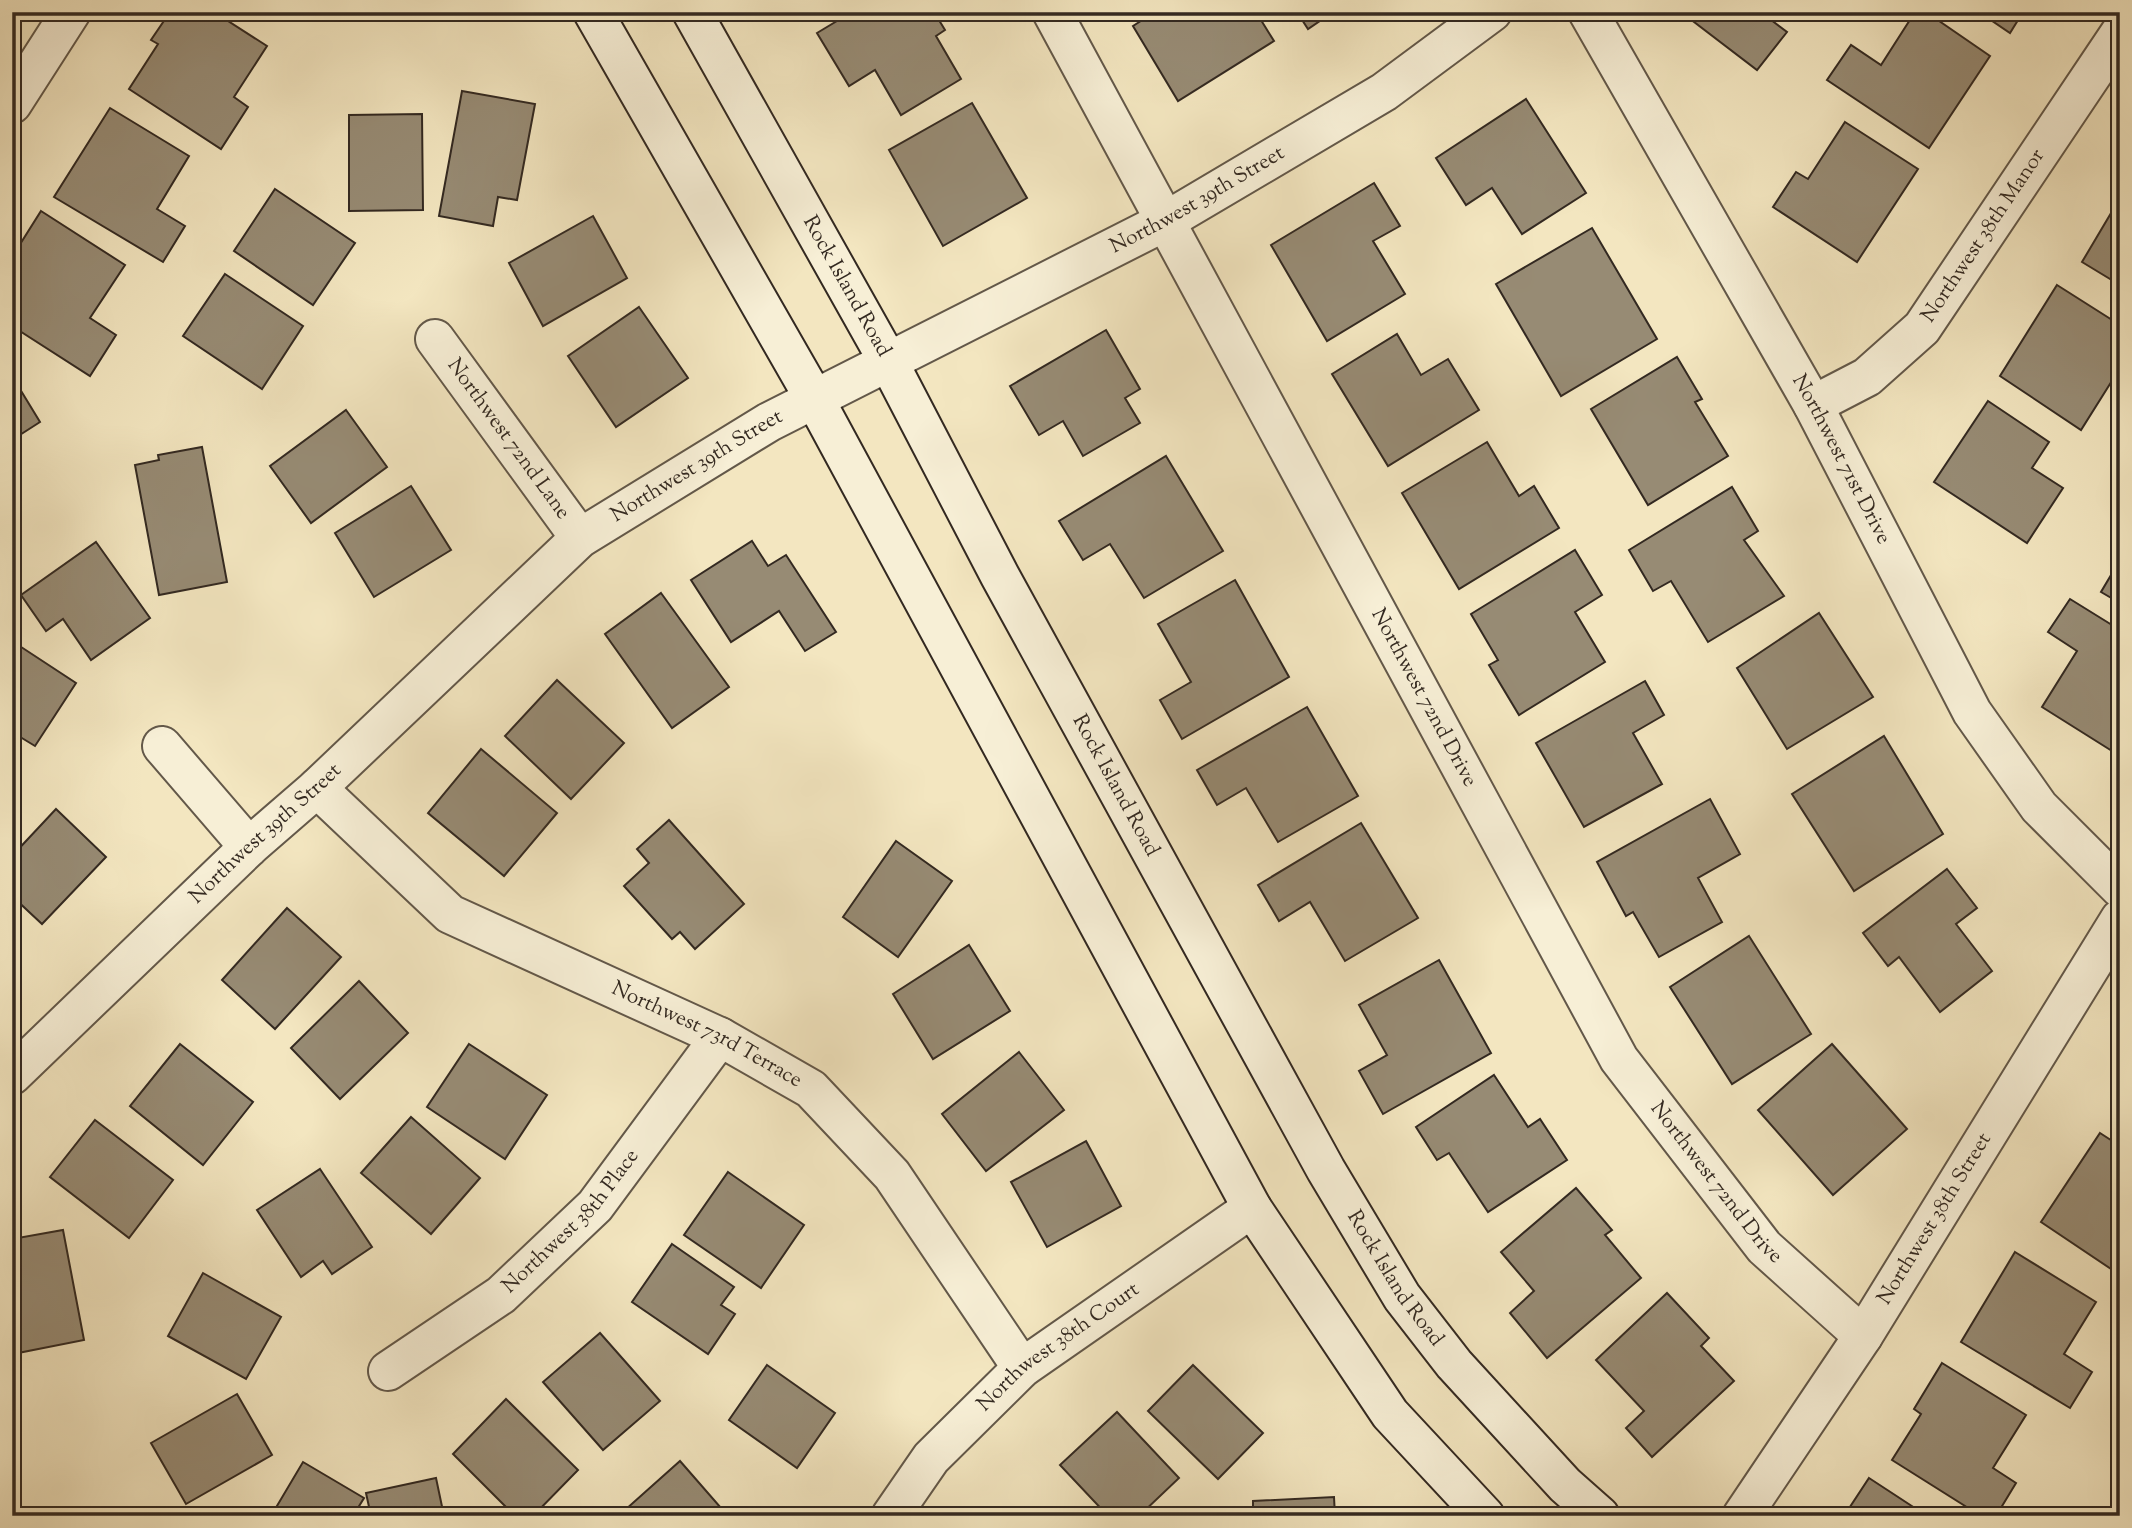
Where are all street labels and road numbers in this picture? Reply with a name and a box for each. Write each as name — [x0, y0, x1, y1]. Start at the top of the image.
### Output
street label: Northwest 39th Street — [1105, 139, 1291, 262]
street label: Northwest 38th Manor — [1914, 143, 2053, 329]
street label: Rock Island Road — [795, 211, 898, 363]
street label: Northwest 72nd Lane — [439, 352, 577, 526]
street label: Northwest 71st Drive — [1784, 369, 1898, 550]
street label: Northwest 39th Street — [605, 402, 788, 530]
street label: Northwest 72nd Drive — [1363, 603, 1484, 793]
street label: Rock Island Road — [1064, 709, 1166, 862]
street label: Northwest 39th Street — [183, 757, 349, 911]
street label: Northwest 73rd Terrace — [606, 974, 807, 1096]
street label: Northwest 72nd Drive — [1642, 1096, 1789, 1271]
street label: Northwest 38th Street — [1870, 1127, 1999, 1311]
street label: Northwest 38th Place — [496, 1143, 647, 1301]
street label: Rock Island Road — [1339, 1205, 1450, 1353]
street label: Northwest 38th Court — [971, 1275, 1146, 1419]

